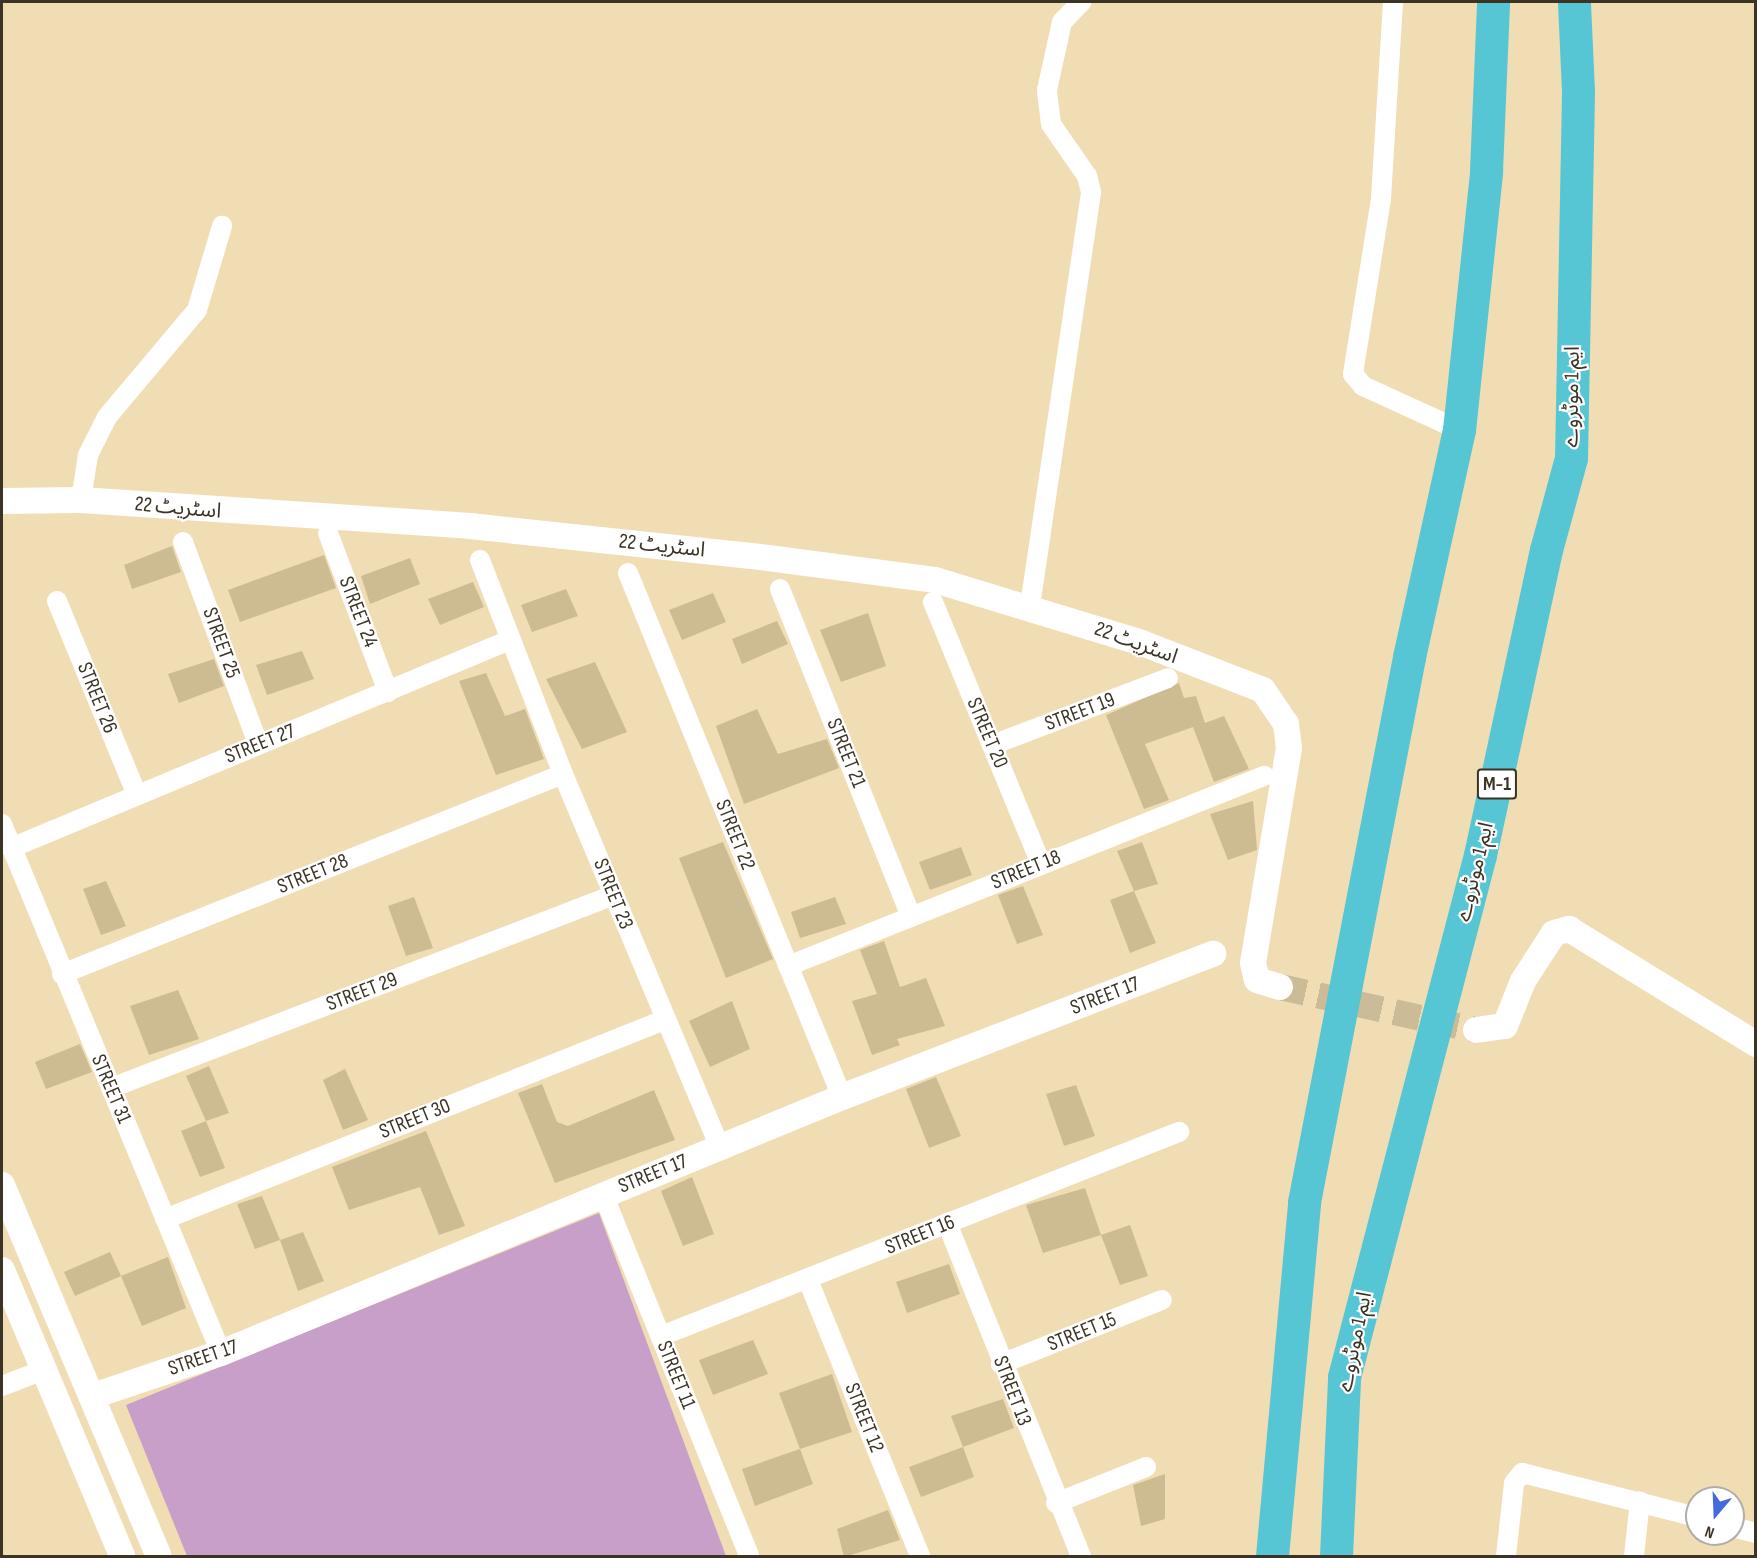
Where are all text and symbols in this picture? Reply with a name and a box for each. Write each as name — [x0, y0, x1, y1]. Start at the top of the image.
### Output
street label: ایم 1 موٹروے — [1559, 346, 1585, 448]
street label: اسٹریٹ 22 — [134, 492, 222, 524]
street label: اسٹریٹ 22 — [617, 529, 707, 563]
street label: STREET 24 — [333, 573, 383, 651]
street label: STREET 25 — [197, 604, 245, 682]
street label: اسٹریٹ 22 — [1091, 616, 1181, 670]
street label: STREET 26 — [71, 659, 123, 737]
street label: STREET 19 — [1041, 687, 1119, 737]
street label: STREET 20 — [961, 694, 1013, 772]
street label: STREET 21 — [821, 715, 871, 791]
street label: STREET 27 — [221, 719, 299, 769]
road number: M-1 — [1476, 767, 1518, 801]
street label: STREET 22 — [710, 796, 760, 874]
street label: ایم 1 موٹروے — [1450, 820, 1500, 924]
street label: STREET 18 — [988, 845, 1064, 895]
street label: STREET 28 — [274, 848, 352, 900]
street label: STREET 23 — [588, 855, 638, 933]
street label: STREET 29 — [323, 967, 401, 1017]
street label: STREET 17 — [1067, 971, 1143, 1021]
street label: STREET 31 — [85, 1051, 137, 1127]
street label: STREET 30 — [376, 1093, 454, 1145]
street label: STREET 17 — [615, 1149, 691, 1199]
street label: STREET 16 — [882, 1210, 958, 1260]
street label: ایم 1 موٹروے — [1332, 1290, 1378, 1394]
street label: STREET 15 — [1044, 1307, 1120, 1357]
street label: STREET 17 — [165, 1334, 241, 1382]
street label: STREET 11 — [651, 1337, 701, 1413]
street label: STREET 13 — [987, 1353, 1037, 1429]
street label: STREET 12 — [839, 1380, 889, 1456]
north arrow — [1685, 1486, 1745, 1546]
text: N — [1703, 1521, 1717, 1542]

